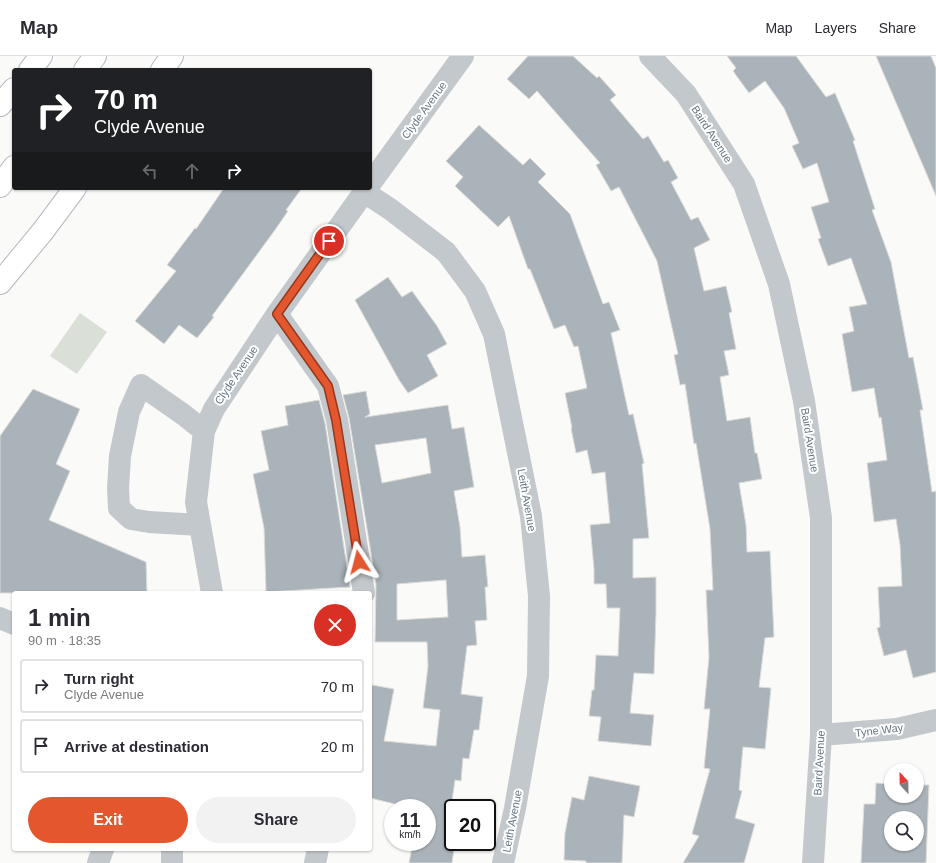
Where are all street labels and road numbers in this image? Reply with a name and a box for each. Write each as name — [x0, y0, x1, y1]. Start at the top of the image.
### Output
street label: Clyde Avenue — [399, 79, 449, 141]
street label: Baird Avenue — [689, 103, 735, 165]
street label: Clyde Avenue — [212, 344, 260, 406]
street label: Baird Avenue — [799, 407, 821, 473]
street label: Leith Avenue — [516, 468, 538, 532]
street label: Tyne Way — [854, 721, 904, 739]
street label: Baird Avenue — [811, 730, 827, 796]
street label: Leith Avenue — [500, 789, 524, 853]

